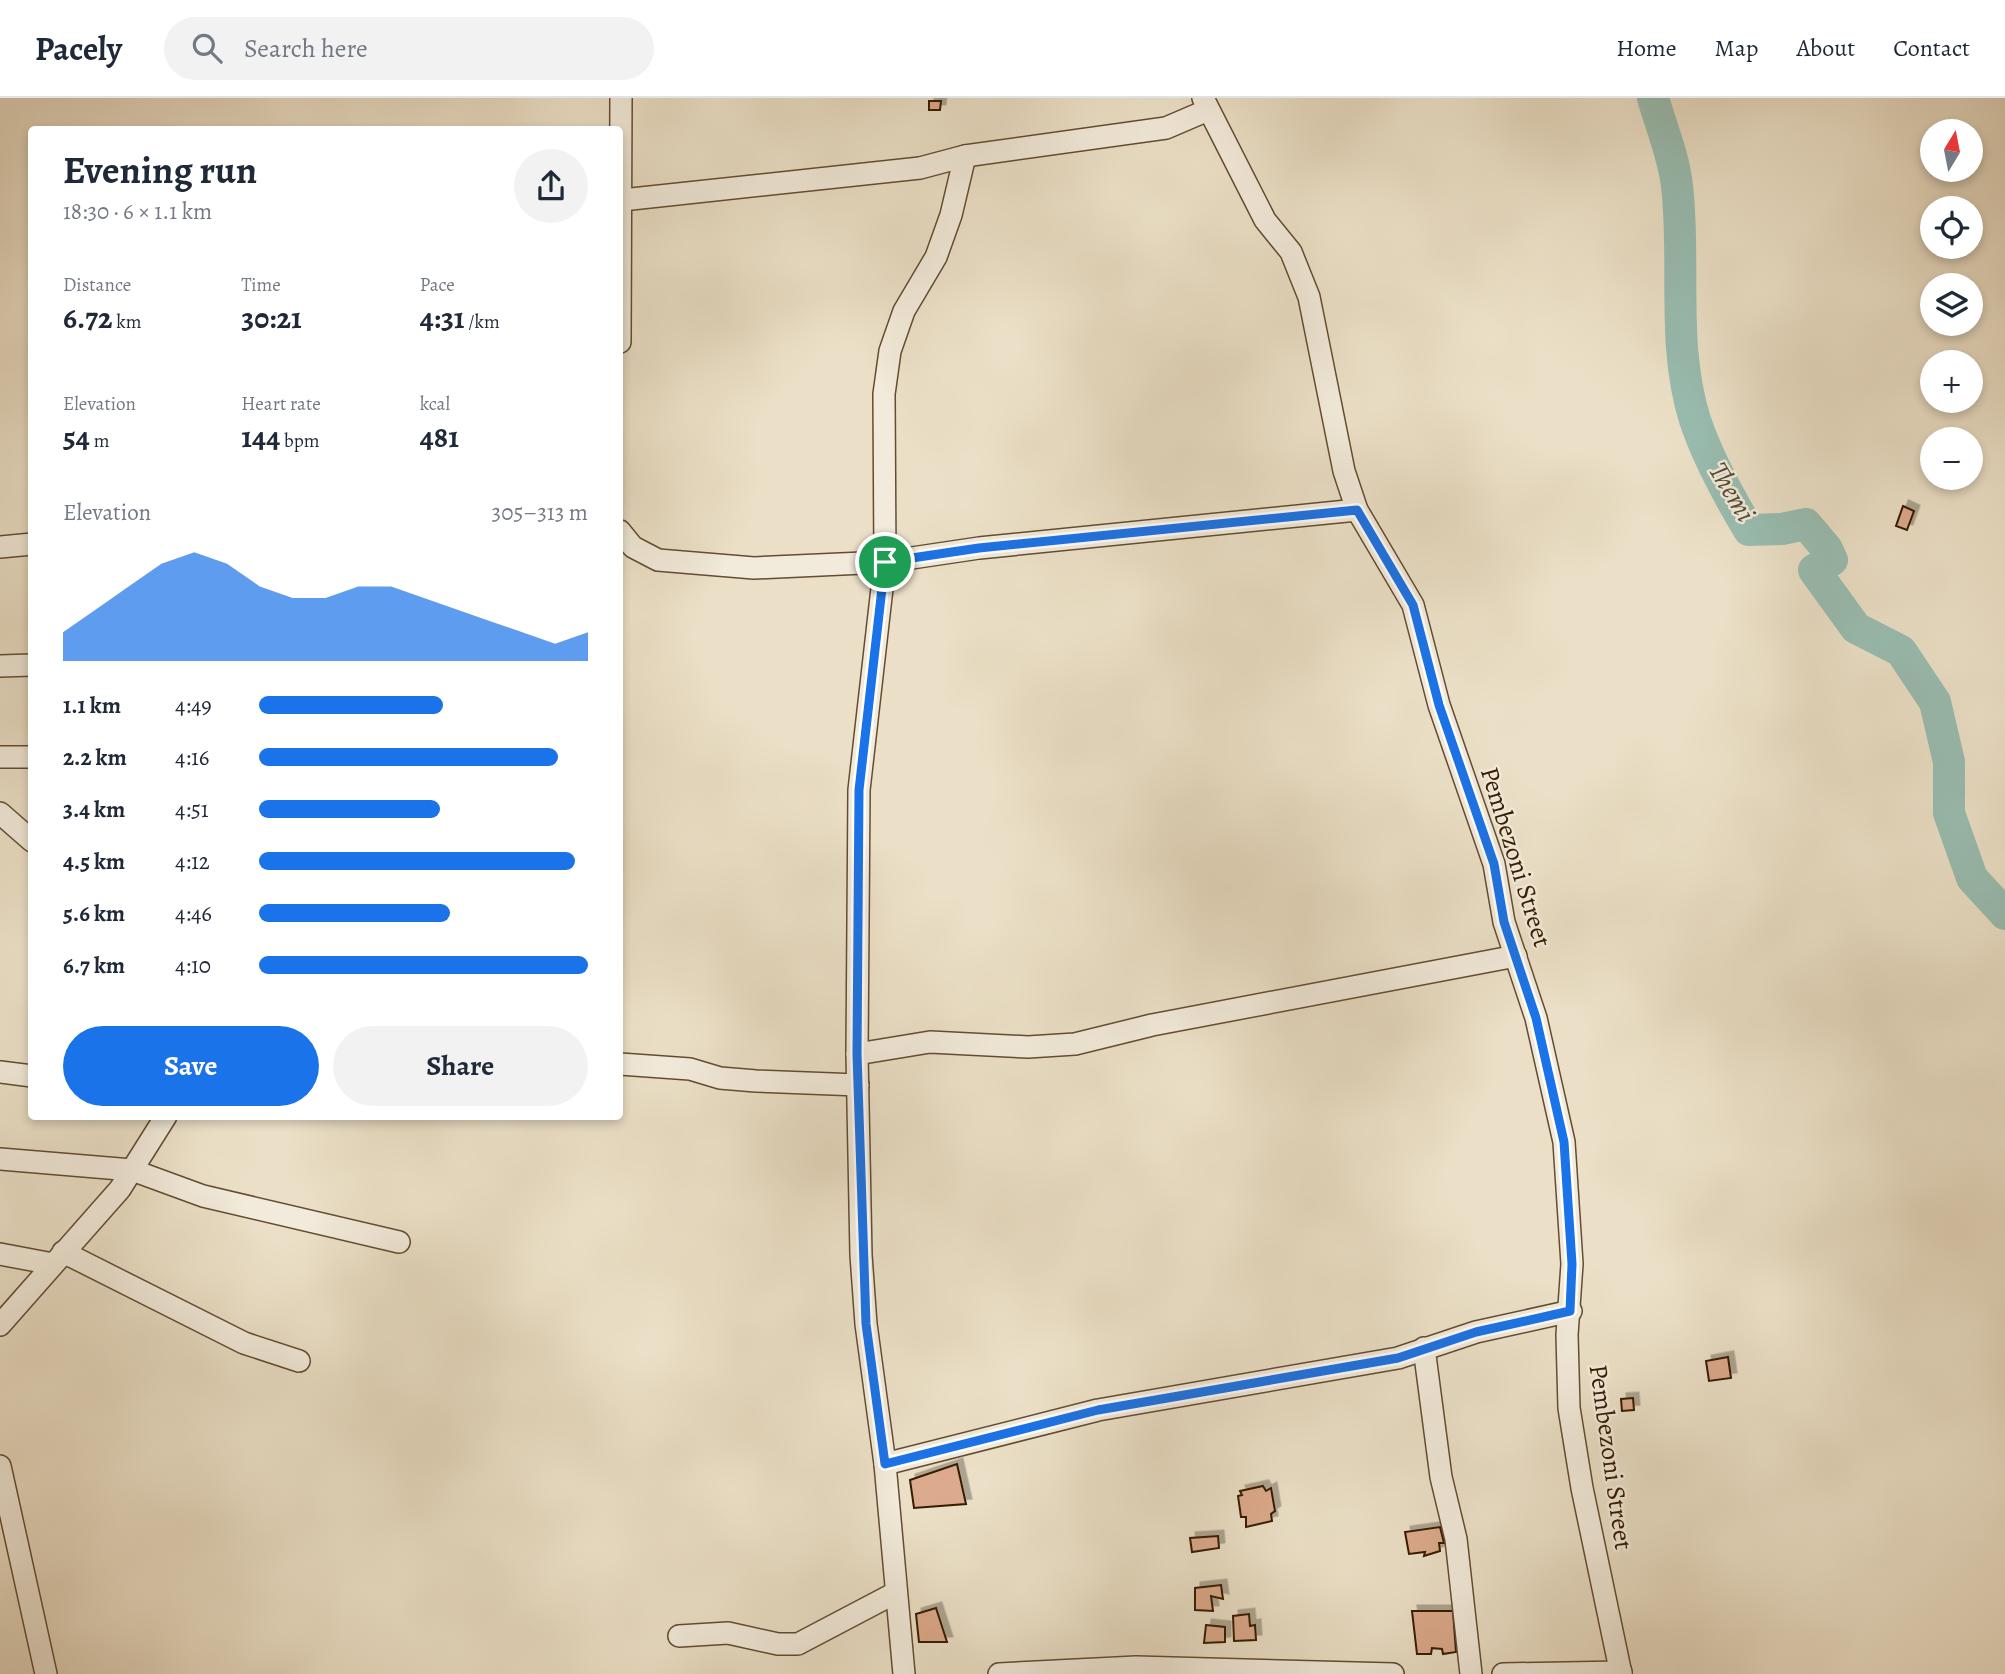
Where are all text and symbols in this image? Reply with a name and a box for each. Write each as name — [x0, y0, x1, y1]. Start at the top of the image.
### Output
search box — [164, 17, 654, 80]
text: Pacely — [35, 26, 122, 71]
icon: search — [188, 29, 226, 67]
text: Search here — [244, 31, 368, 66]
text: Home — [1616, 32, 1677, 64]
text: Map — [1715, 32, 1759, 64]
text: About — [1797, 32, 1855, 64]
text: Contact — [1893, 32, 1970, 64]
north arrow — [1920, 119, 1983, 182]
map controls — [1920, 119, 1983, 490]
text: Evening run — [63, 144, 257, 196]
button: share — [514, 149, 588, 223]
text: 18:30 · 6 × 1.1 km — [63, 196, 212, 227]
button: locate — [1920, 196, 1983, 259]
text: Distance — [63, 272, 131, 298]
text: Time — [241, 272, 281, 298]
text: Pace — [420, 272, 455, 298]
button: layers — [1920, 273, 1983, 336]
text: 6.72 — [63, 298, 113, 338]
text: 30:21 — [241, 298, 302, 338]
text: 4:31 — [420, 298, 465, 338]
text: km — [113, 309, 142, 335]
text: /km — [465, 309, 500, 335]
button: + — [1920, 350, 1983, 413]
text: Elevation — [63, 391, 136, 417]
text: Heart rate — [241, 391, 321, 417]
text: kcal — [420, 391, 450, 417]
text: 54 — [63, 417, 90, 457]
text: 144 — [241, 417, 280, 457]
text: 481 — [420, 417, 459, 457]
button: − — [1920, 427, 1983, 490]
text: m — [90, 428, 110, 454]
text: bpm — [280, 428, 320, 454]
water label: Themi — [1699, 455, 1765, 529]
text: Elevation — [63, 497, 151, 528]
text: 305–313 m — [492, 497, 588, 528]
pin — [855, 532, 915, 592]
icon: arrive — [866, 543, 904, 581]
text: 1.1 km — [63, 690, 121, 721]
text: 4:49 — [175, 690, 212, 721]
text: 2.2 km — [63, 742, 127, 773]
text: 4:16 — [175, 742, 209, 773]
street label: Pembezoni Street — [1472, 763, 1560, 952]
text: 3.4 km — [63, 794, 125, 825]
text: 4:51 — [175, 794, 209, 825]
text: 4.5 km — [63, 846, 125, 877]
text: 4:12 — [175, 846, 210, 877]
text: 5.6 km — [63, 898, 125, 929]
text: 4:46 — [175, 898, 212, 929]
text: 6.7 km — [63, 950, 125, 981]
text: 4:10 — [175, 950, 211, 981]
button: Save — [63, 1026, 319, 1106]
button: Share — [333, 1026, 588, 1106]
street label: Pembezoni Street — [1581, 1362, 1641, 1552]

